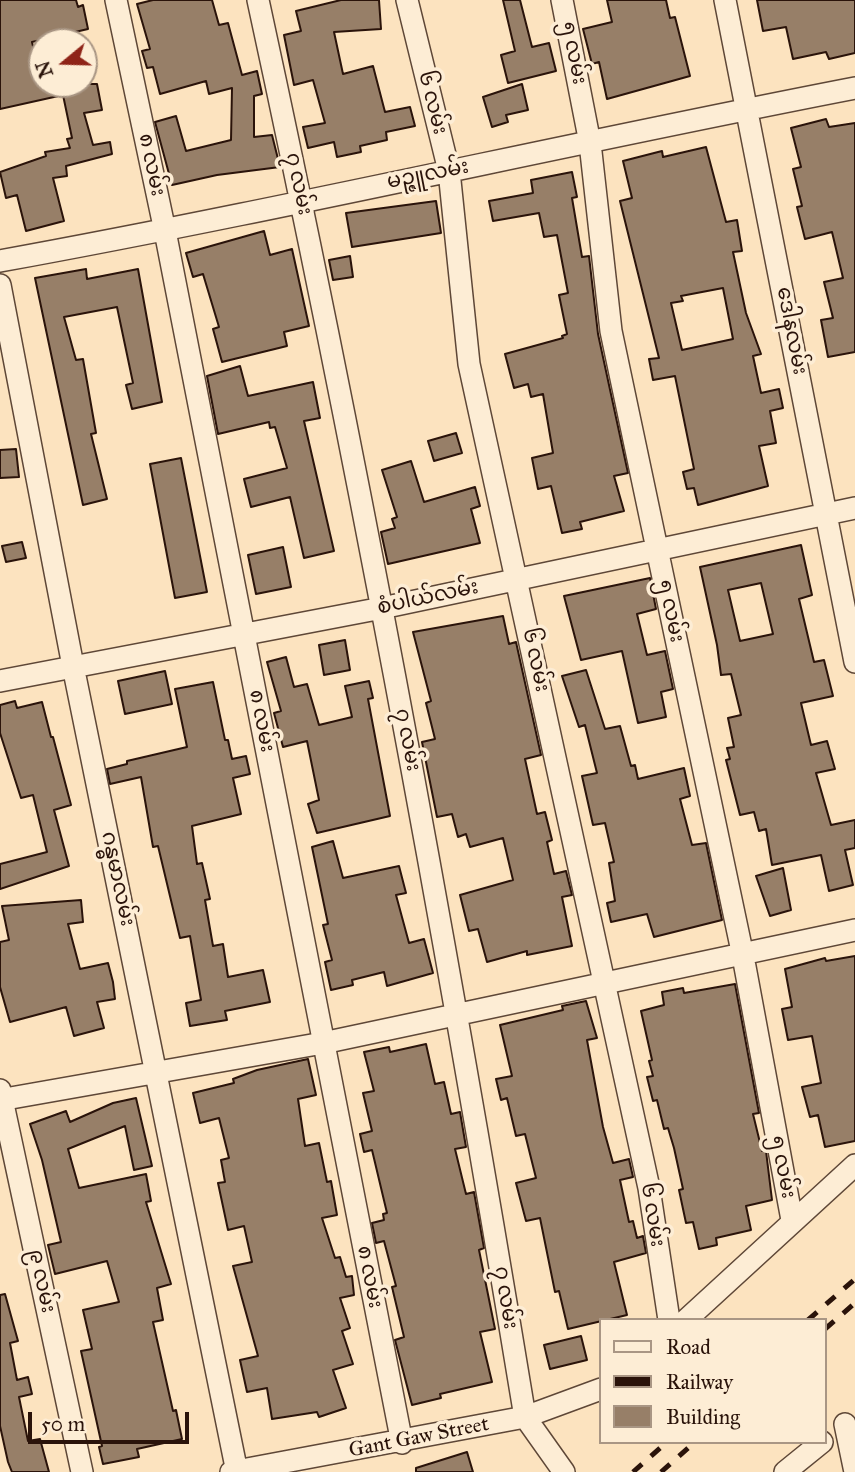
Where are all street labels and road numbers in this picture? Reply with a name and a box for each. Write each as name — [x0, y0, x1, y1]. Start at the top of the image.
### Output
street label: ၅ လမ်း — [555, 19, 591, 87]
street label: ၆ လမ်း — [412, 69, 452, 137]
street label: ၈ လမ်း — [132, 131, 170, 199]
street label: ၇ လမ်း — [279, 150, 317, 218]
street label: မဉ္ဇူလမ်း — [385, 155, 471, 195]
street label: ဒေါနလမ်း — [770, 285, 812, 377]
street label: စံပါယ်လမ်း — [375, 575, 481, 621]
street label: ၅ လမ်း — [651, 577, 689, 645]
street label: ၆ လမ်း — [516, 626, 554, 694]
street label: ၈ လမ်း — [243, 688, 279, 754]
street label: ၇ လမ်း — [389, 707, 425, 773]
street label: ဂန္ဓမာလမ်း — [95, 829, 139, 929]
street label: ၅ လမ်း — [764, 1133, 800, 1201]
street label: ၆ လမ်း — [634, 1181, 670, 1249]
street label: ၈ လမ်း — [351, 1244, 387, 1310]
street label: ၉ လမ်း — [22, 1247, 60, 1315]
street label: ၇ လမ်း — [488, 1265, 522, 1331]
street label: Gant Gaw Street — [347, 1412, 491, 1464]

